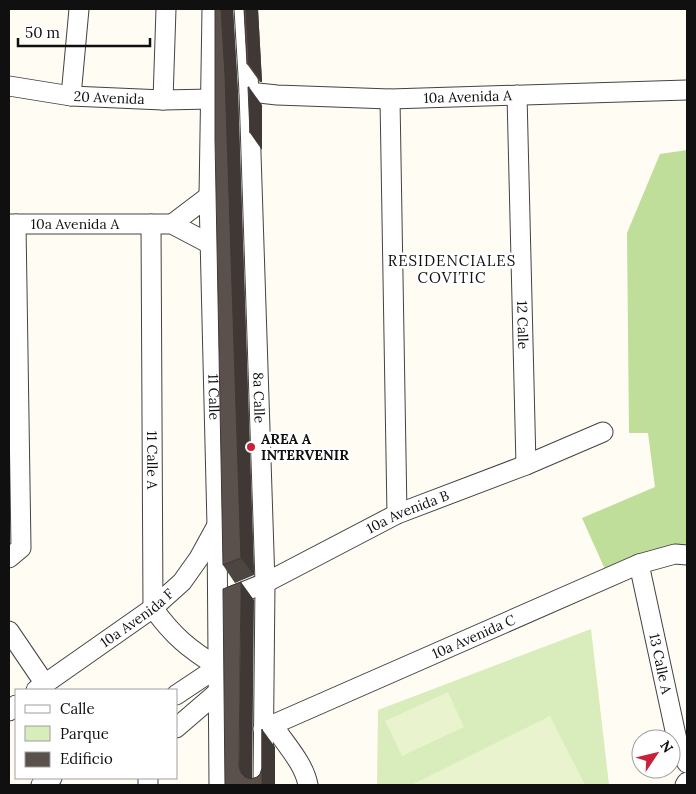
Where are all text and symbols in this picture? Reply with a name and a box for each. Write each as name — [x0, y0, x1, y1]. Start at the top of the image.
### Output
scale bar — [18, 15, 150, 47]
text: 50 m — [25, 23, 60, 42]
street label: 10a Avenida A — [423, 86, 512, 107]
street label: 20 Avenida — [73, 87, 145, 108]
street label: 10a Avenida A — [31, 215, 119, 233]
district label: RESIDENCIALES COVITIC — [388, 251, 516, 287]
street label: 12 Calle — [513, 300, 532, 350]
street label: 8a Calle — [249, 372, 269, 424]
street label: 11 Calle — [204, 374, 223, 421]
place label: AREA A INTERVENIR — [261, 430, 349, 464]
street label: 11 Calle A — [143, 431, 161, 490]
marker: AREA A INTERVENIR — [245, 441, 257, 453]
street label: 10a Avenida B — [363, 486, 452, 537]
street label: 10a Avenida F — [97, 585, 178, 651]
street label: 10a Avenida C — [429, 610, 518, 663]
street label: 13 Calle A — [645, 632, 676, 696]
legend — [15, 689, 178, 779]
text: Calle — [60, 699, 95, 718]
text: Parque — [60, 724, 109, 743]
north arrow — [631, 729, 681, 779]
text: N — [656, 737, 677, 756]
text: Edificio — [60, 749, 113, 768]

